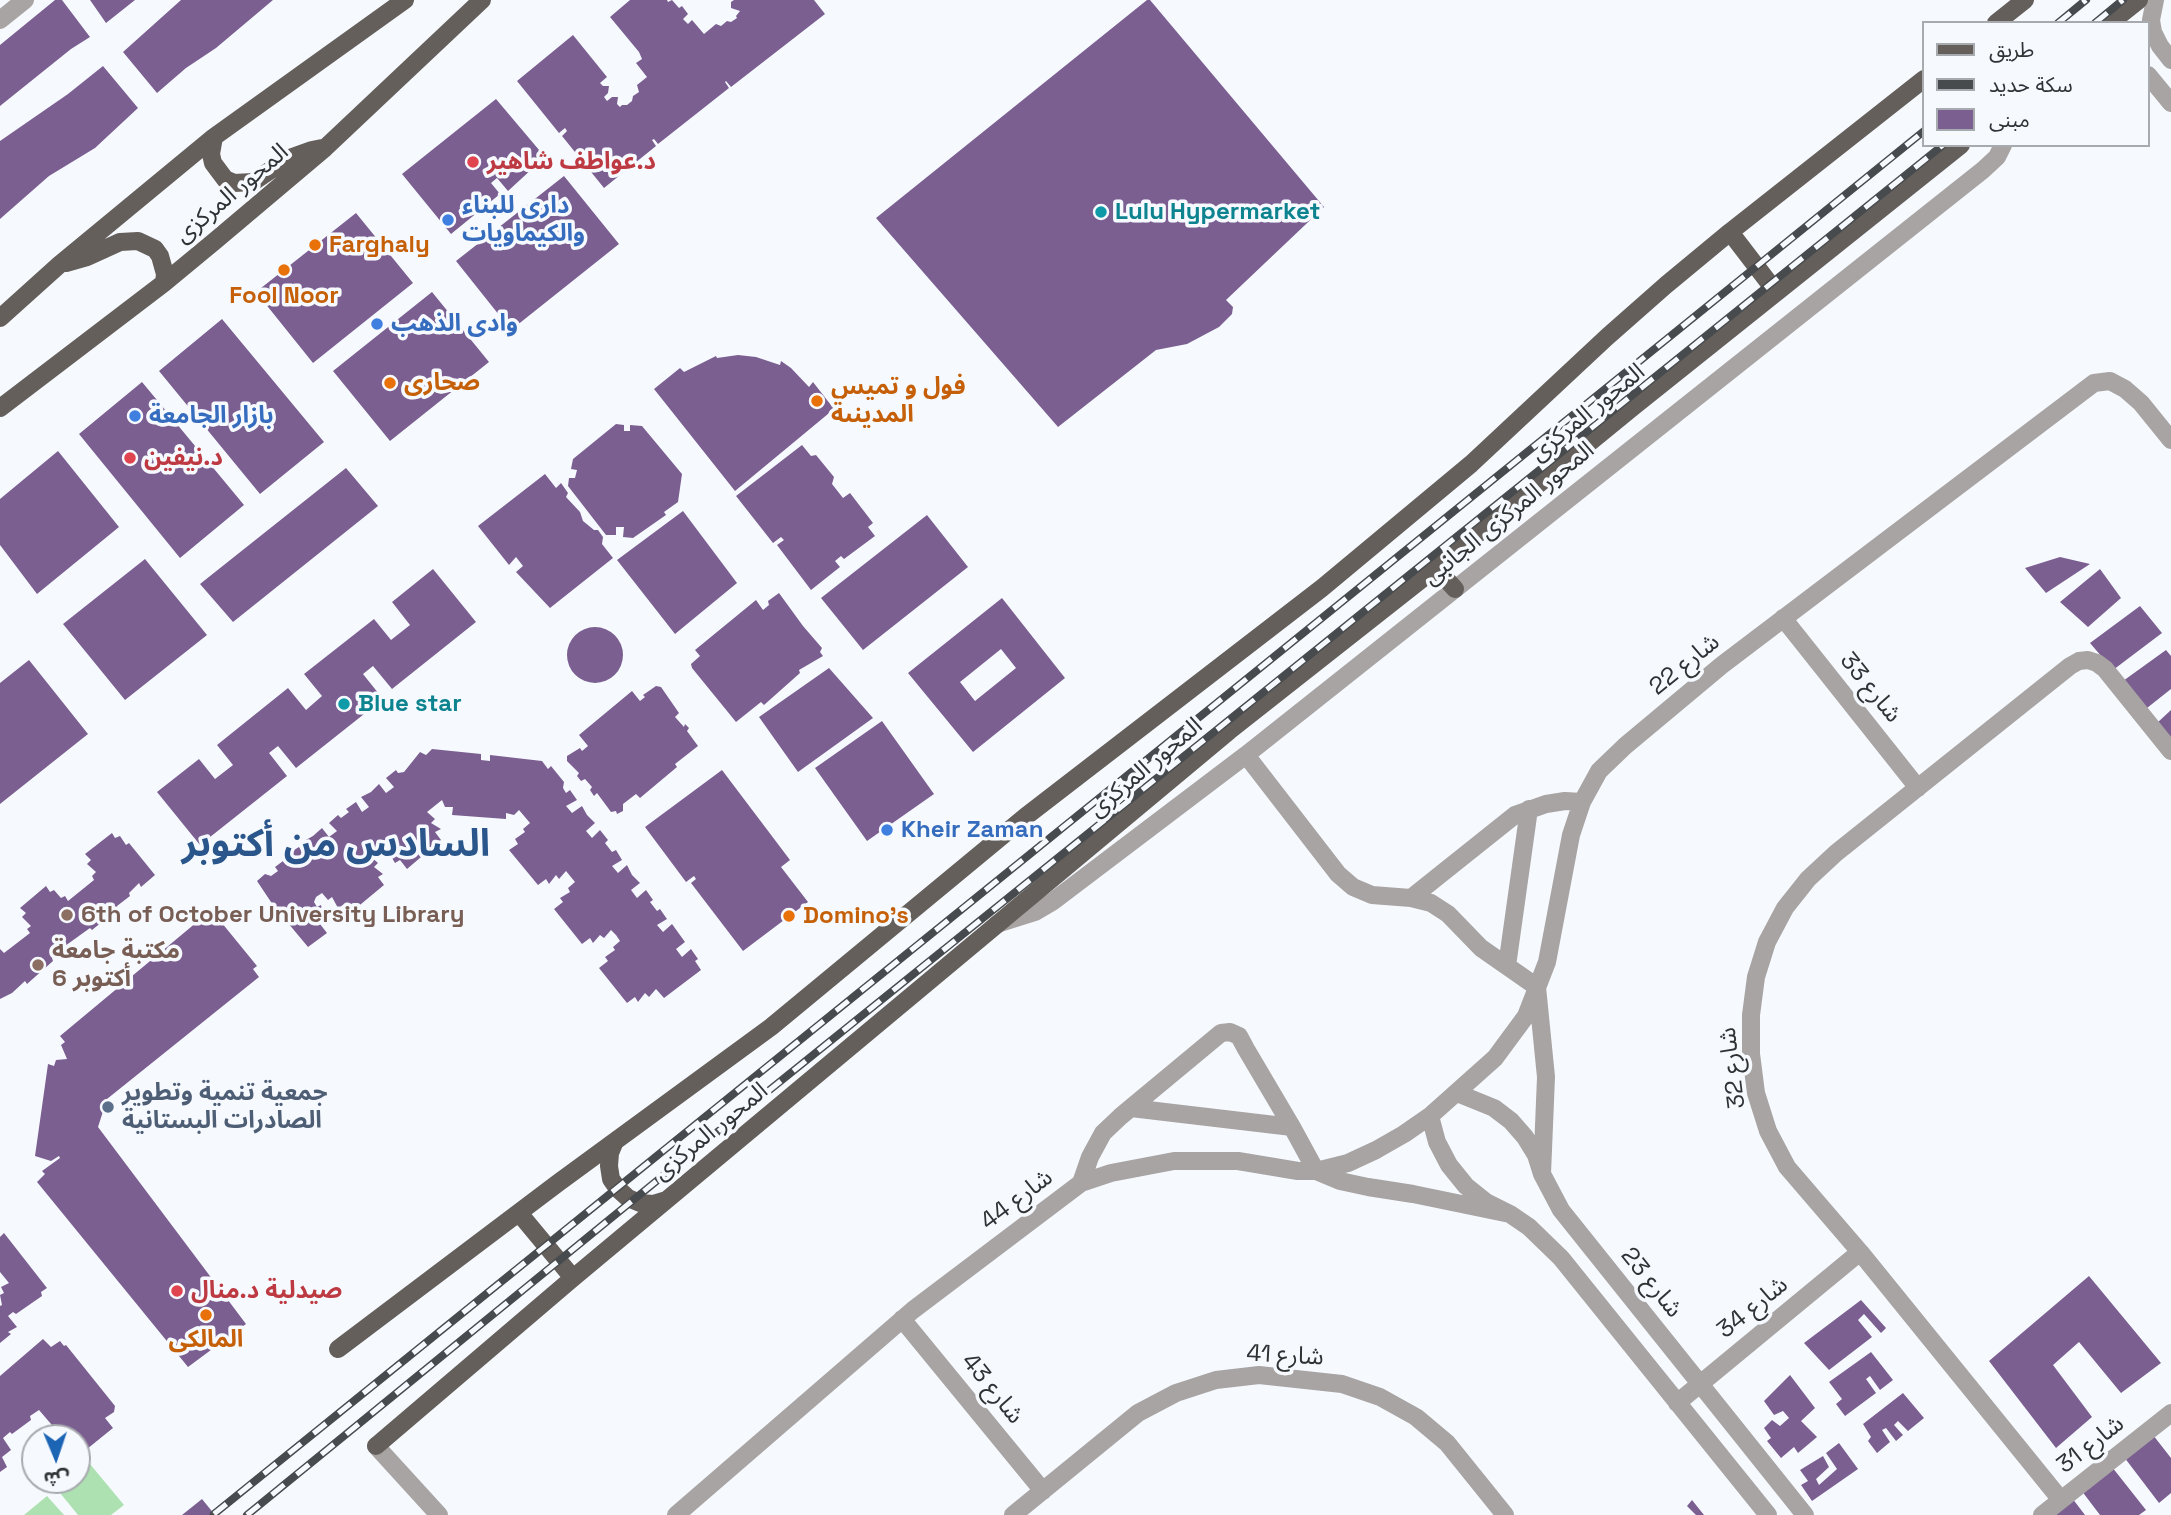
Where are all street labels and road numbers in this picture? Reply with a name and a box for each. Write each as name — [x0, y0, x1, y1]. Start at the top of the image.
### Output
street label: المحور المركزى — [169, 138, 295, 250]
street label: المحور المركزى — [1525, 358, 1651, 468]
street label: المحور المركزى الجانبى — [1417, 436, 1601, 592]
street label: شارع 22 — [1644, 628, 1726, 702]
street label: شارع 33 — [1833, 647, 1907, 729]
street label: المحور المركزى — [1083, 712, 1209, 824]
street label: شارع 32 — [1714, 1026, 1752, 1110]
street label: المحور المركزى — [648, 1077, 774, 1187]
street label: شارع 44 — [975, 1164, 1059, 1236]
street label: شارع 23 — [1614, 1242, 1688, 1324]
street label: شارع 34 — [1712, 1271, 1794, 1345]
street label: شارع 41 — [1246, 1340, 1324, 1372]
street label: شارع 43 — [955, 1348, 1029, 1430]
street label: شارع 31 — [2052, 1410, 2130, 1480]

